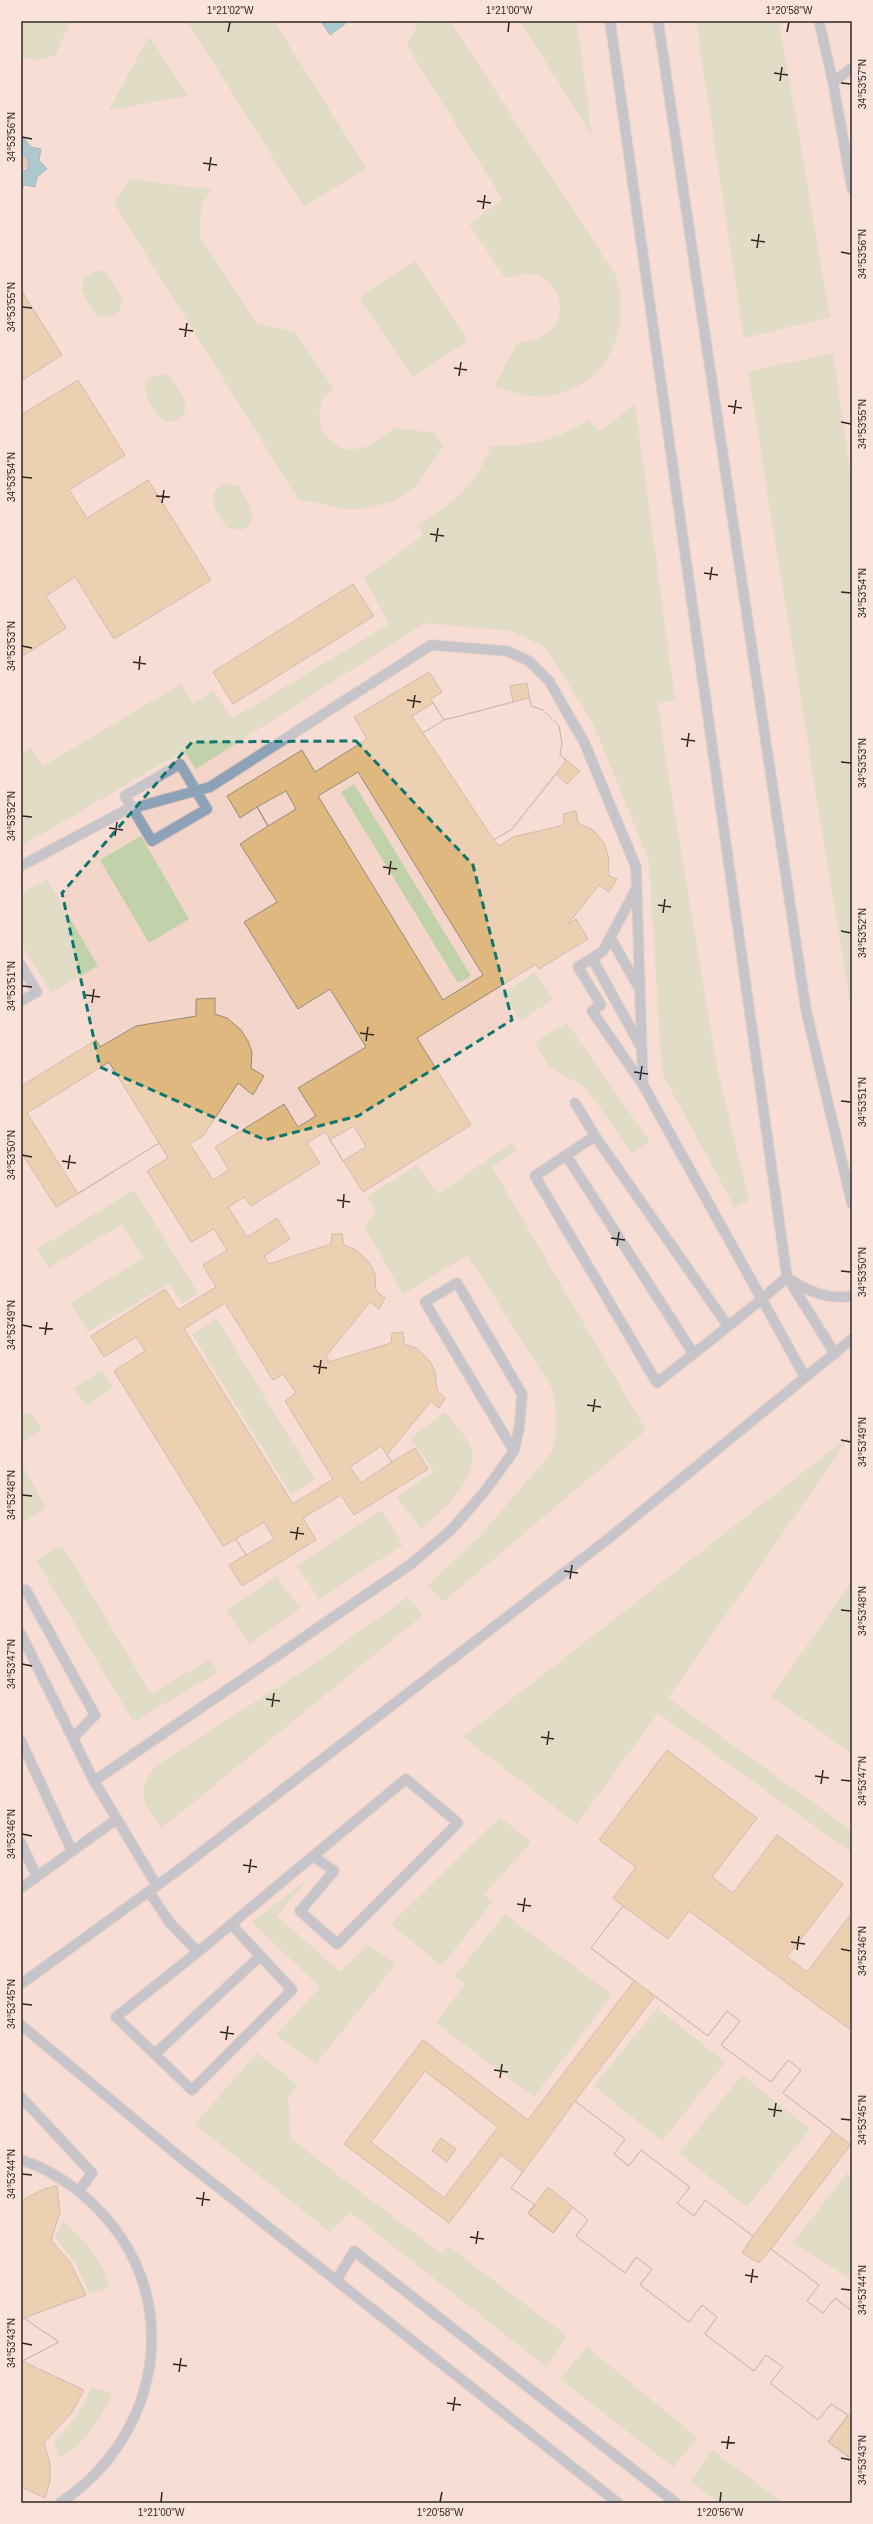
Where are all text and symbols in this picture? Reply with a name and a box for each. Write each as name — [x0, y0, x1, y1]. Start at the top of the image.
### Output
text: 1°21'02"W — [207, 5, 254, 16]
text: 1°21'00"W — [486, 5, 533, 16]
text: 1°20'58"W — [766, 5, 813, 16]
text: 34°53'57"N — [857, 59, 868, 109]
text: 34°53'56"N — [6, 112, 17, 162]
text: 34°53'56"N — [857, 229, 868, 279]
text: 34°53'55"N — [6, 282, 17, 332]
text: 34°53'55"N — [857, 399, 868, 449]
text: 34°53'54"N — [6, 452, 17, 502]
text: 34°53'54"N — [857, 568, 868, 618]
text: 34°53'53"N — [6, 621, 17, 671]
text: 34°53'53"N — [857, 738, 868, 788]
text: 34°53'52"N — [6, 791, 17, 841]
text: 34°53'52"N — [857, 908, 868, 958]
text: 34°53'51"N — [6, 961, 17, 1011]
text: 34°53'51"N — [857, 1077, 868, 1127]
text: 34°53'50"N — [6, 1130, 17, 1180]
text: 34°53'50"N — [857, 1247, 868, 1297]
text: 34°53'49"N — [6, 1300, 17, 1350]
text: 34°53'49"N — [857, 1417, 868, 1467]
text: 34°53'48"N — [6, 1470, 17, 1520]
text: 34°53'48"N — [857, 1586, 868, 1636]
text: 34°53'47"N — [6, 1639, 17, 1689]
text: 34°53'47"N — [857, 1756, 868, 1806]
text: 34°53'46"N — [6, 1809, 17, 1859]
text: 34°53'46"N — [857, 1926, 868, 1976]
text: 34°53'45"N — [6, 1979, 17, 2029]
text: 34°53'45"N — [857, 2095, 868, 2145]
text: 34°53'44"N — [6, 2149, 17, 2199]
text: 34°53'44"N — [857, 2265, 868, 2315]
text: 34°53'43"N — [6, 2318, 17, 2368]
text: 34°53'43"N — [857, 2435, 868, 2485]
text: 1°21'00"W — [138, 2507, 185, 2518]
text: 1°20'58"W — [417, 2507, 464, 2518]
text: 1°20'56"W — [697, 2507, 744, 2518]

